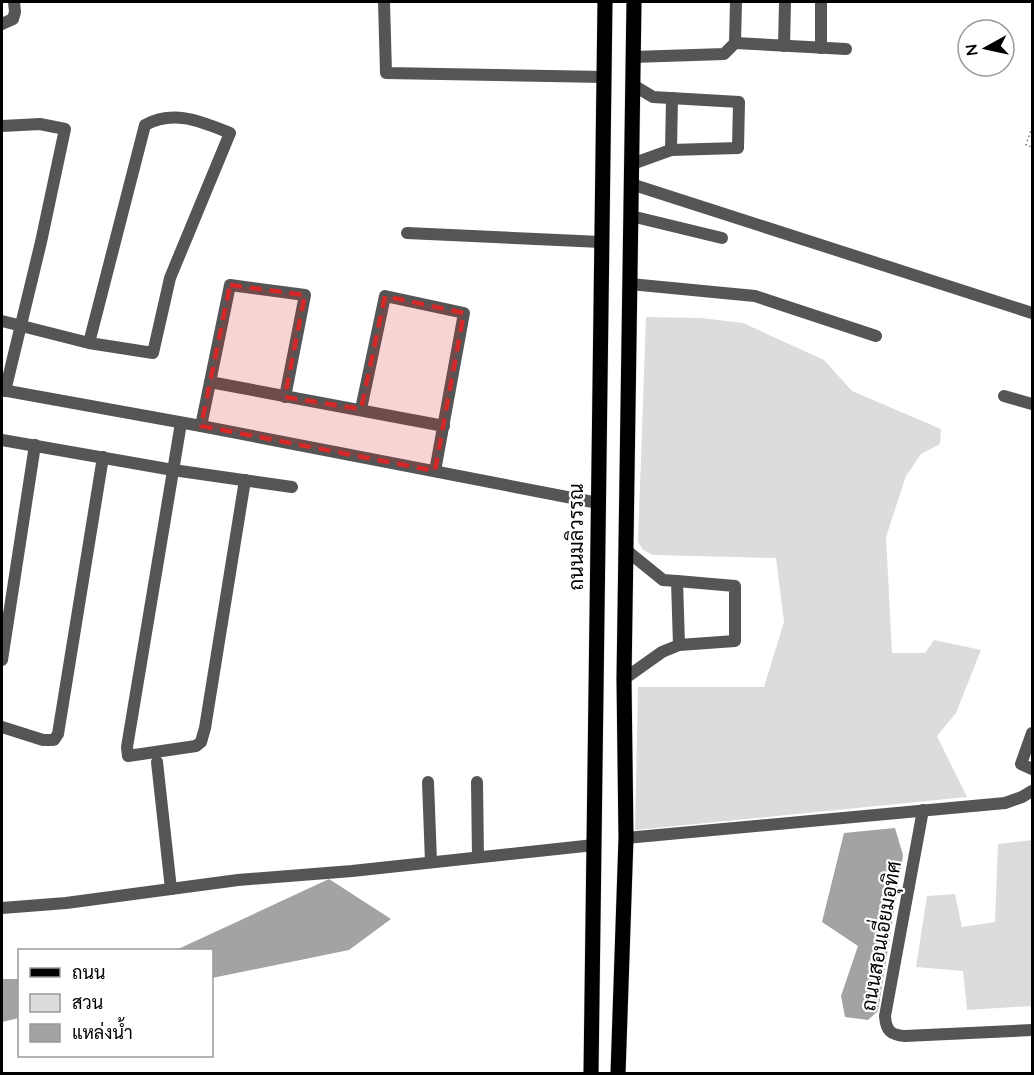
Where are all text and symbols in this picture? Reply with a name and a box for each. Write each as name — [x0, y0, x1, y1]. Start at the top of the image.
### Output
north arrow — [956, 18, 1016, 78]
text: N — [960, 43, 982, 57]
street label: ถนนมลิวรรณ — [563, 483, 588, 591]
street label: ถนนสอนเอี่ยมอุทิศ — [851, 858, 908, 1013]
legend — [18, 949, 213, 1057]
text: ถนน — [72, 961, 105, 984]
text: สวน — [72, 991, 103, 1014]
text: แหล่งน้ำ — [72, 1017, 133, 1044]

